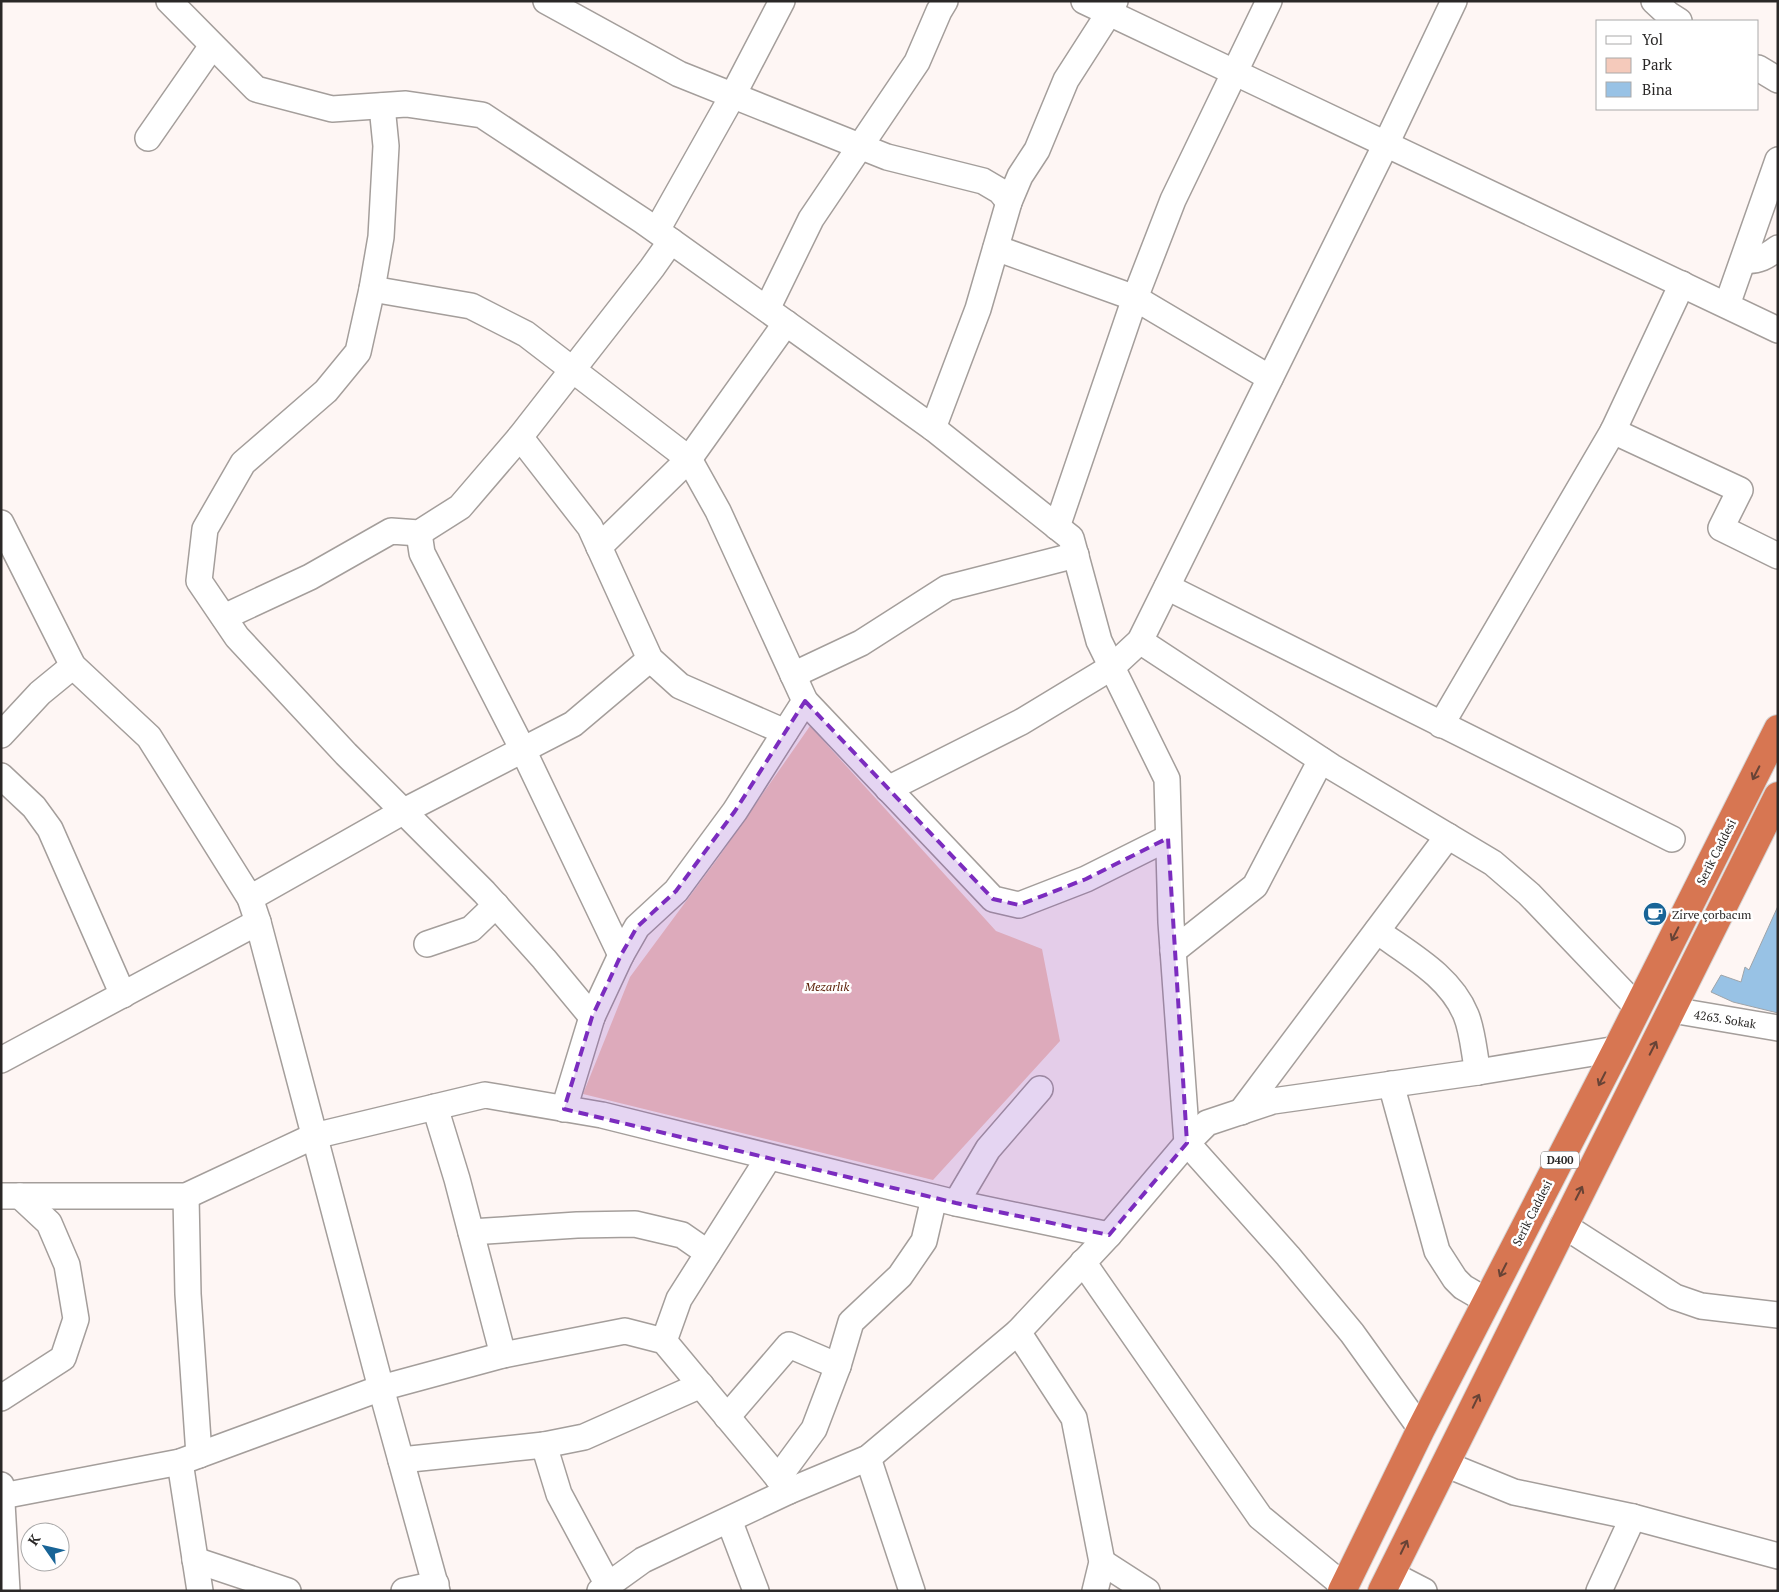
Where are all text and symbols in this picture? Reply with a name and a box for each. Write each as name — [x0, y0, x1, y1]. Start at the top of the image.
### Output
legend — [1596, 20, 1759, 110]
text: Yol — [1642, 29, 1663, 49]
text: Park — [1642, 54, 1672, 74]
text: Bina — [1642, 79, 1673, 99]
one-way arrow — [1751, 765, 1760, 780]
street label: Serik Caddesi — [1693, 816, 1739, 887]
cafe icon: Zirve çorbacım — [1642, 901, 1668, 927]
place label: Zirve çorbacım — [1672, 907, 1752, 922]
one-way arrow — [1670, 926, 1680, 941]
park label: Mezarlık — [804, 979, 849, 994]
street label: 4263. Sokak — [1693, 1007, 1758, 1031]
one-way arrow — [1649, 1041, 1658, 1056]
one-way arrow — [1597, 1071, 1607, 1086]
road number: D400 — [1541, 1152, 1579, 1168]
street label: Serik Caddesi — [1509, 1177, 1555, 1248]
one-way arrow — [1575, 1186, 1584, 1201]
one-way arrow — [1498, 1262, 1507, 1277]
one-way arrow — [1472, 1394, 1481, 1409]
north arrow — [20, 1522, 70, 1572]
text: K — [23, 1530, 44, 1549]
one-way arrow — [1400, 1540, 1409, 1555]

